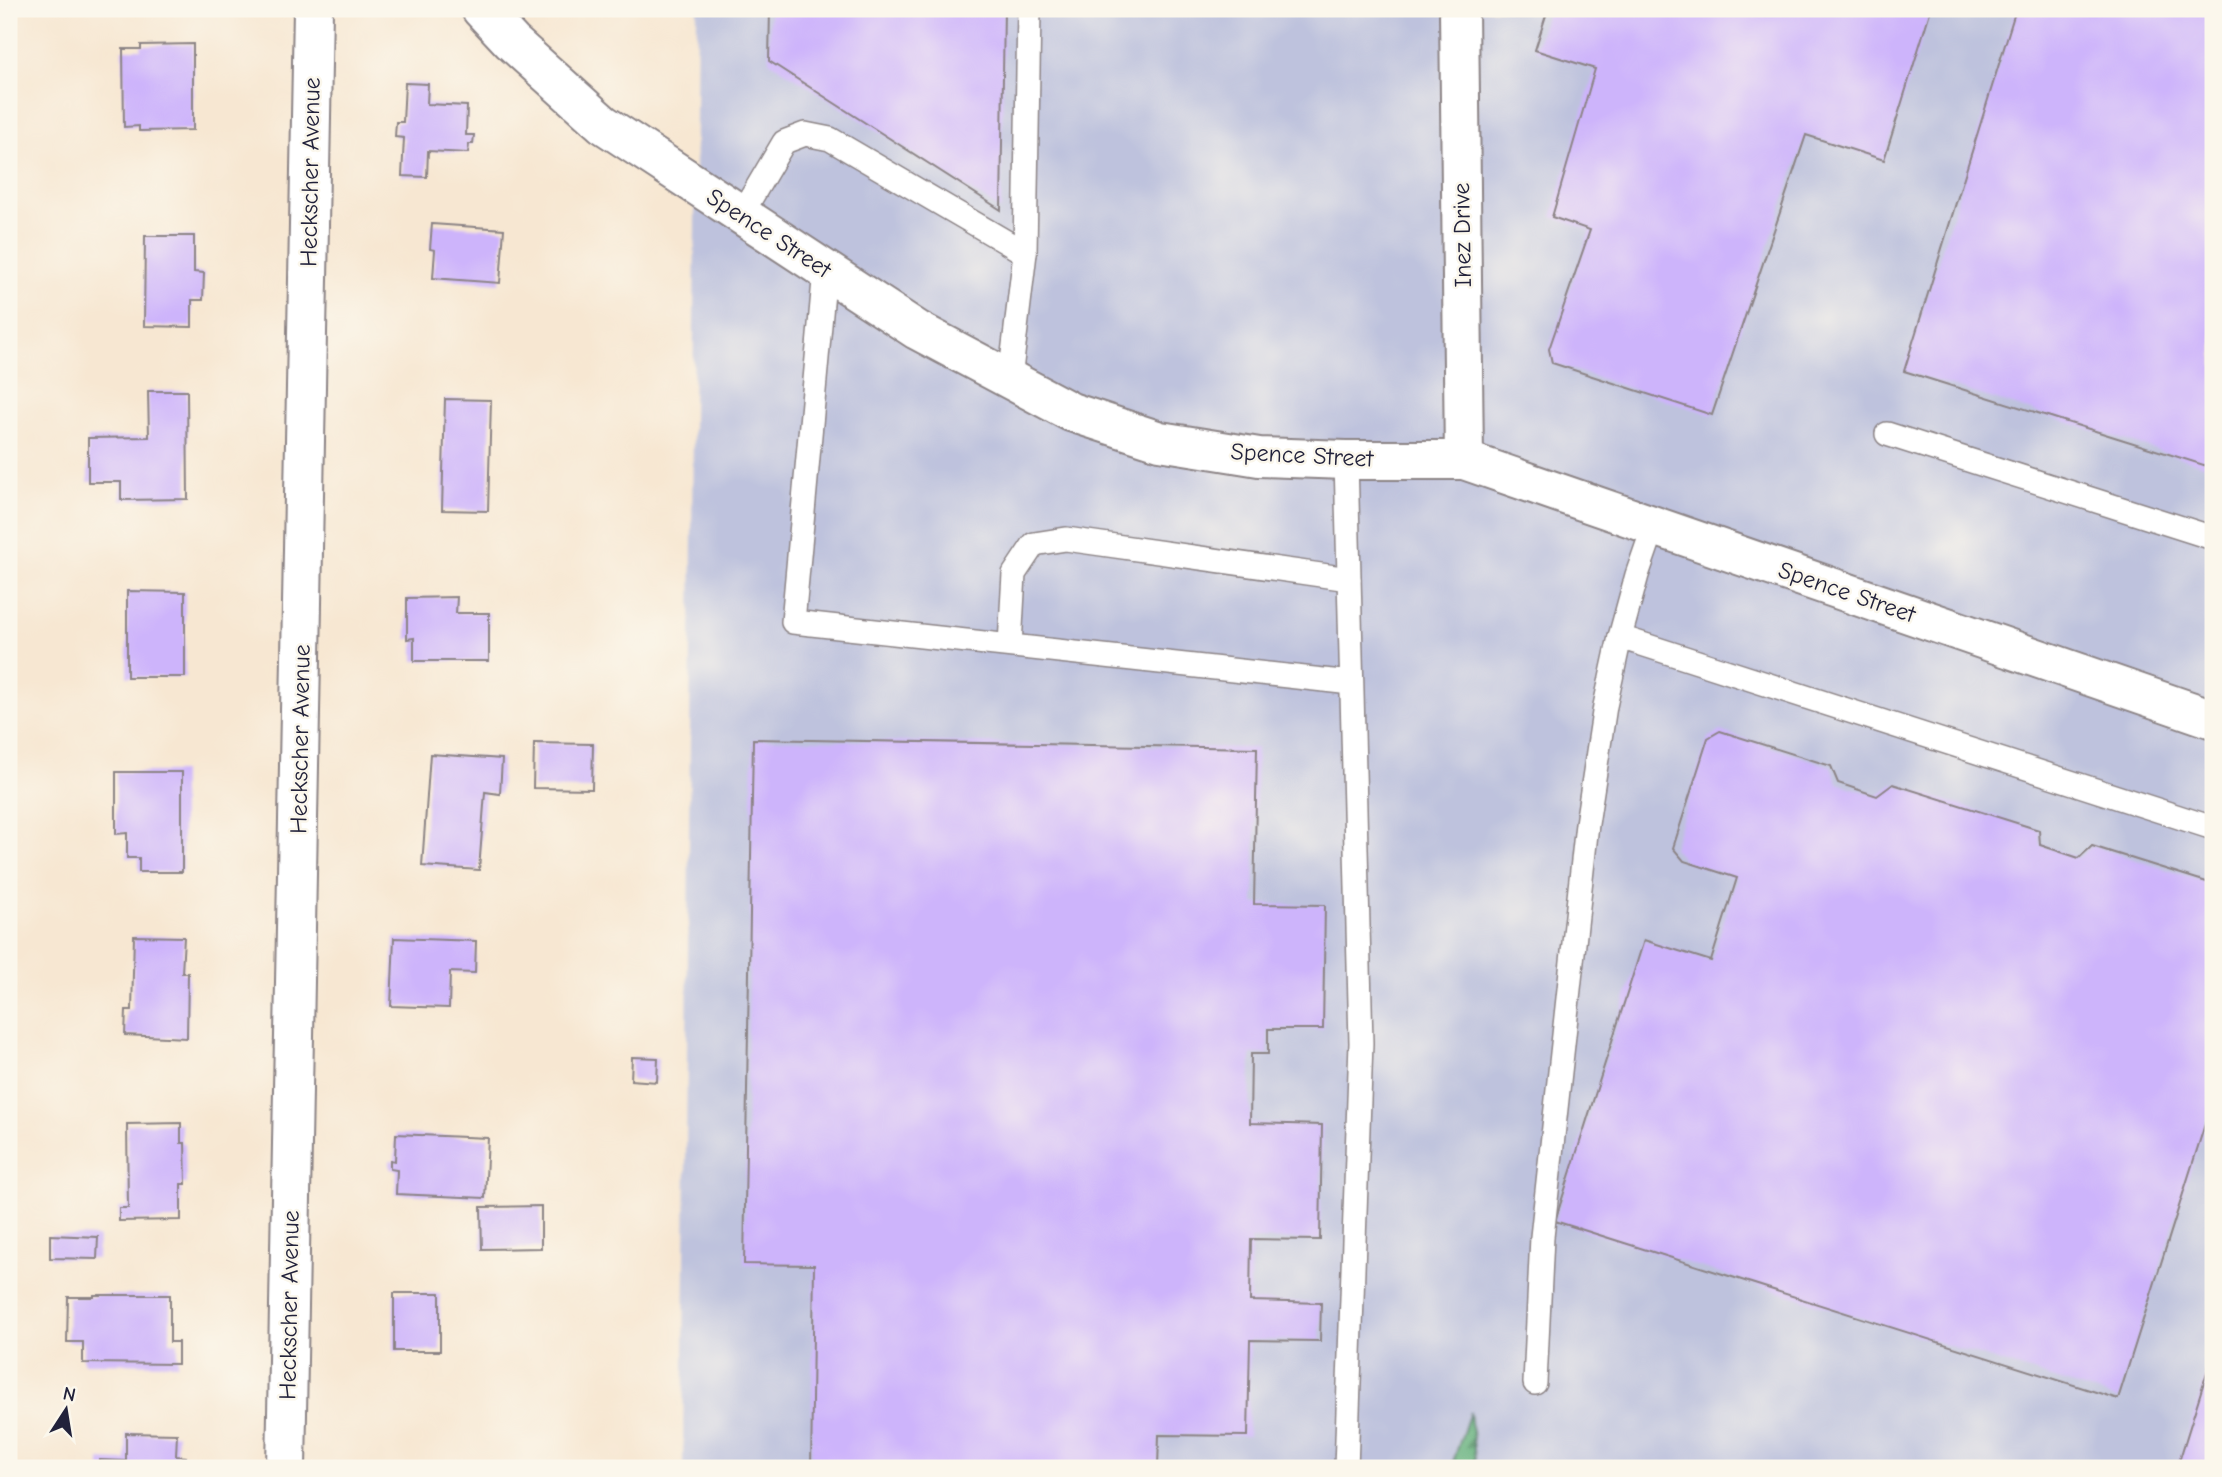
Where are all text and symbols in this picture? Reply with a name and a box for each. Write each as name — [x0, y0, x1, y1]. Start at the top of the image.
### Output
street label: Heckscher Avenue — [294, 77, 326, 267]
street label: Spence Street — [701, 182, 838, 284]
street label: Inez Drive — [1447, 182, 1477, 288]
street label: Spence Street — [1230, 437, 1375, 473]
street label: Spence Street — [1775, 555, 1920, 629]
street label: Heckscher Avenue — [284, 644, 316, 834]
street label: Heckscher Avenue — [273, 1210, 305, 1400]
north arrow — [32, 1376, 102, 1446]
text: N — [61, 1382, 78, 1406]

